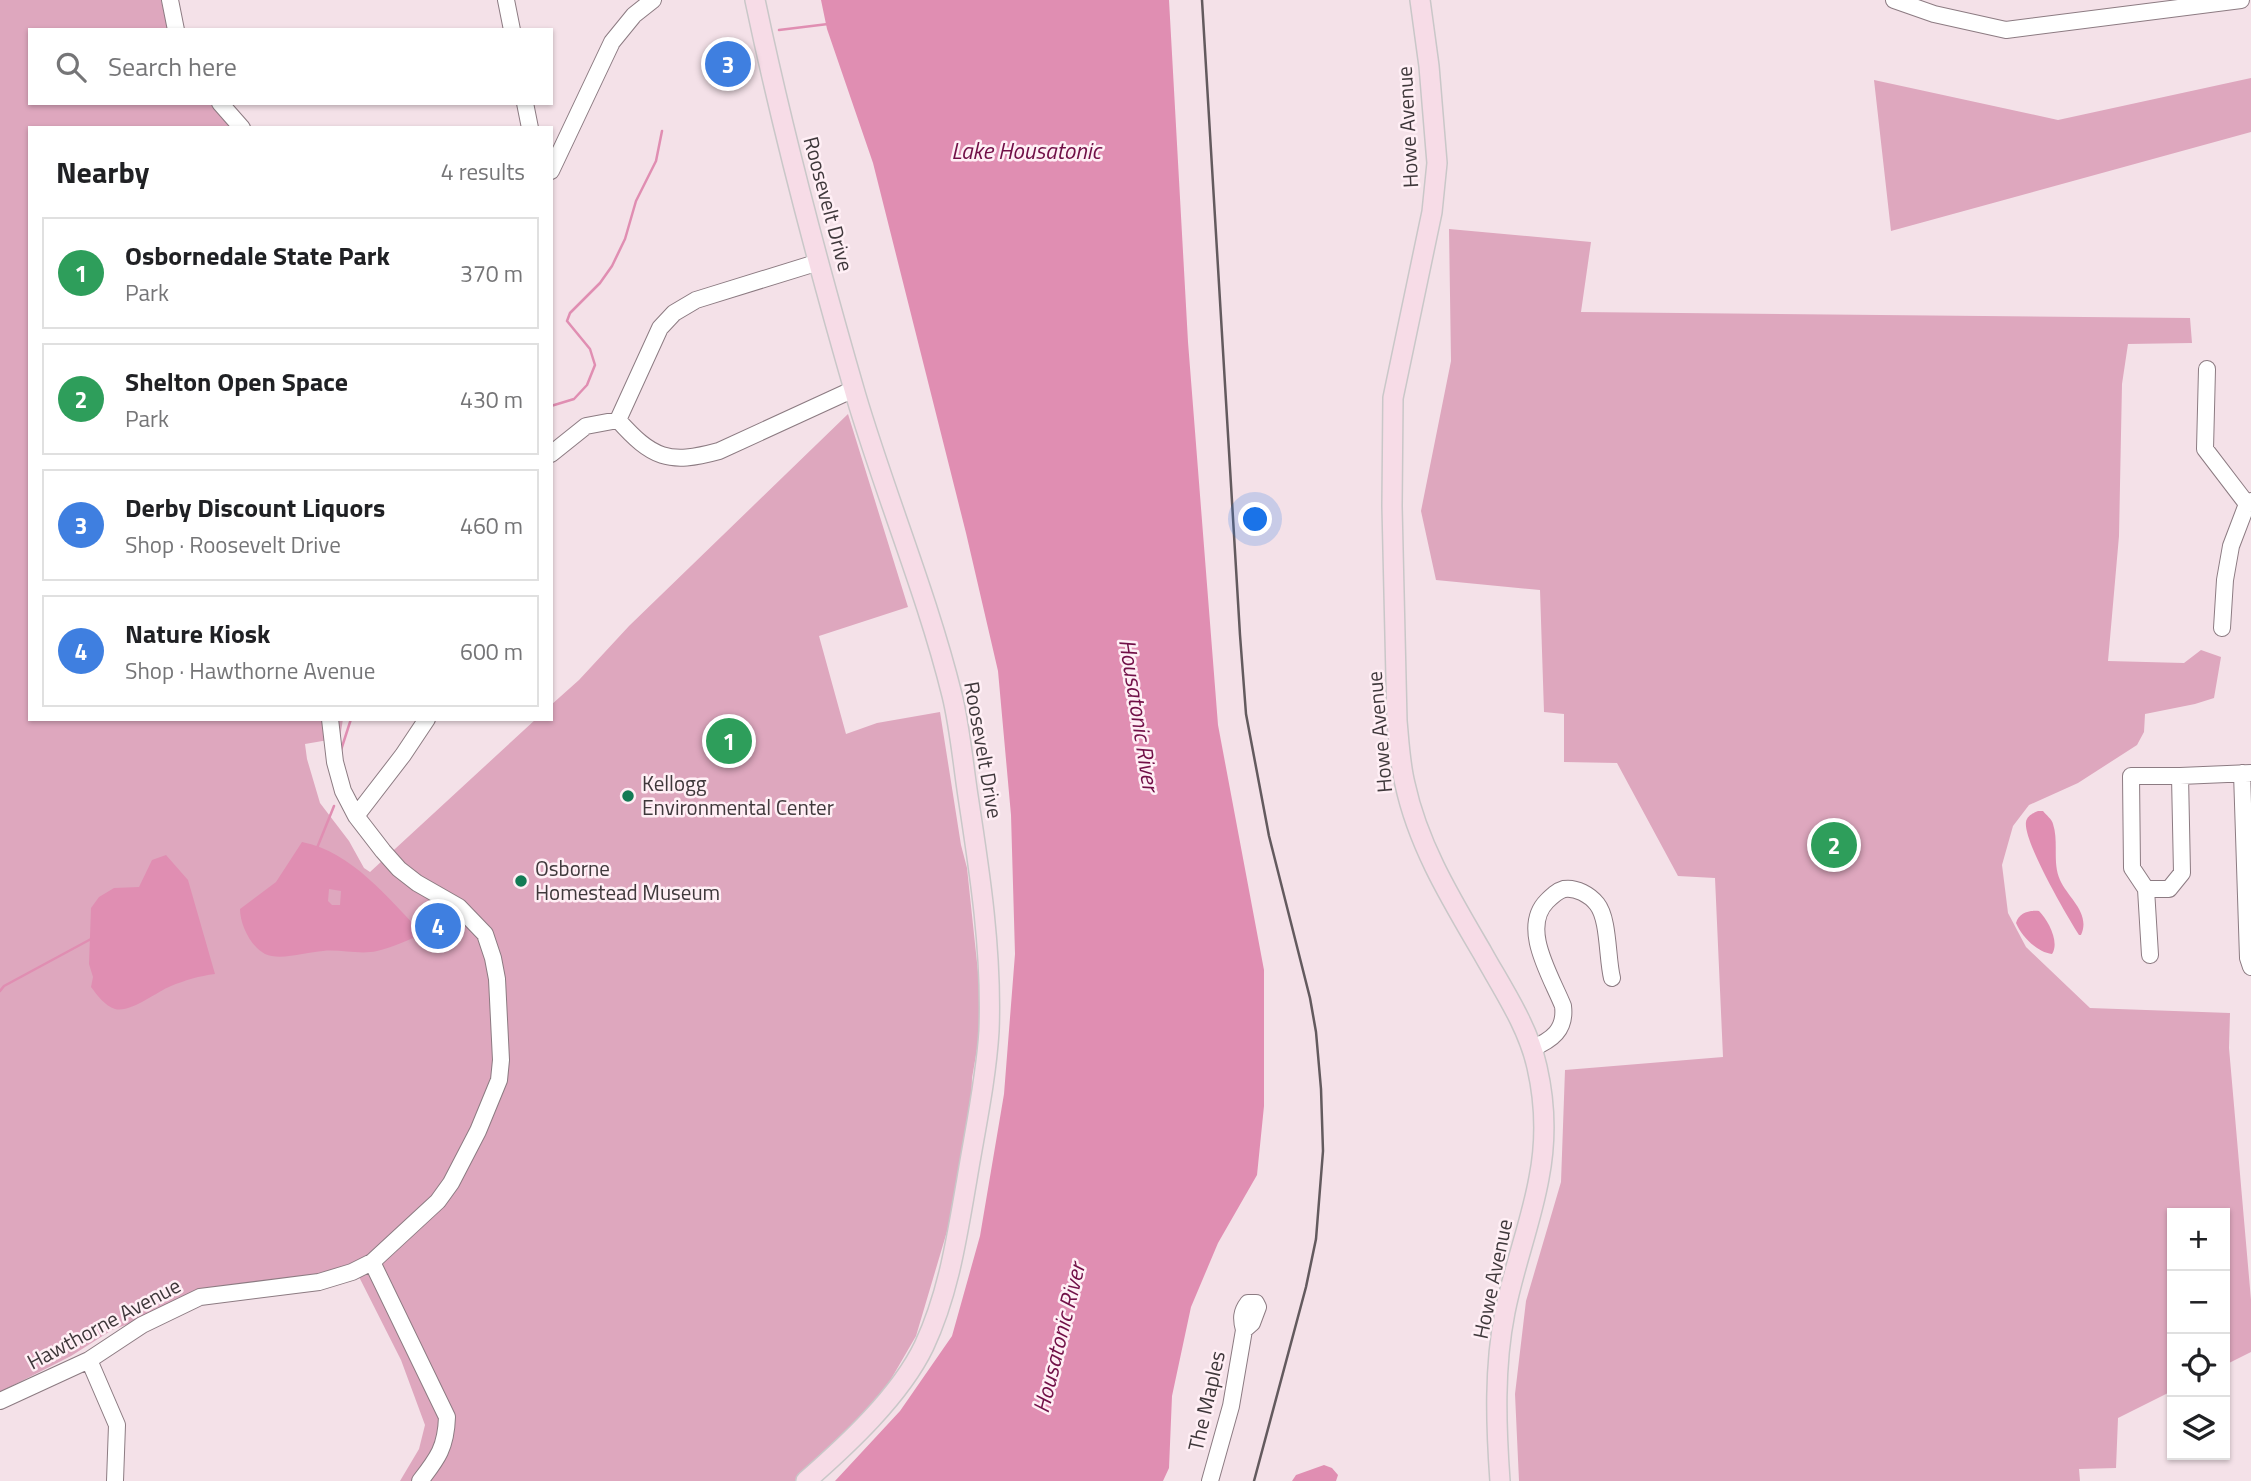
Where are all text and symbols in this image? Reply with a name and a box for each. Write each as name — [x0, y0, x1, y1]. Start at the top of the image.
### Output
search box — [28, 28, 553, 105]
pin: 3 — [705, 38, 751, 90]
text: Search here — [108, 47, 237, 86]
icon: search — [52, 48, 90, 86]
street label: Howe Avenue — [1388, 65, 1426, 189]
street label: Roosevelt Drive — [796, 133, 862, 275]
water label: Lake Housatonic — [951, 133, 1103, 168]
text: Nearby — [56, 149, 149, 195]
text: 4 results — [441, 154, 525, 189]
text: Osbornedale State Park — [125, 236, 390, 275]
text: 1 — [75, 256, 87, 291]
text: 370 m — [460, 256, 523, 291]
text: Park — [125, 275, 169, 310]
text: Shelton Open Space — [125, 362, 348, 401]
text: 2 — [75, 382, 87, 417]
text: 430 m — [460, 382, 523, 417]
text: Park — [125, 401, 169, 436]
text: Derby Discount Liquors — [125, 488, 385, 527]
your location — [1238, 502, 1272, 536]
text: 3 — [75, 508, 87, 543]
text: 460 m — [460, 508, 523, 543]
text: Shop · Roosevelt Drive — [125, 527, 341, 562]
text: Nature Kiosk — [125, 614, 270, 653]
text: 4 — [75, 634, 87, 669]
text: 600 m — [460, 634, 523, 669]
water label: Housatonic River — [1110, 636, 1169, 796]
text: Shop · Hawthorne Avenue — [125, 653, 375, 688]
street label: Howe Avenue — [1358, 670, 1400, 794]
street label: Roosevelt Drive — [956, 679, 1012, 821]
pin: 1 — [706, 715, 752, 767]
place label: Kellogg Environmental Center — [642, 767, 834, 823]
marker: Kellogg Environmental Center — [620, 788, 636, 804]
pin: 2 — [1811, 819, 1857, 871]
place label: Osborne Homestead Museum — [535, 852, 720, 908]
marker: Osborne Homestead Museum — [513, 873, 529, 889]
pin: 4 — [415, 900, 461, 952]
map controls — [2167, 1208, 2230, 1460]
button: + — [2167, 1208, 2230, 1271]
street label: Howe Avenue — [1464, 1216, 1520, 1342]
water label: Housatonic River — [1023, 1257, 1095, 1417]
street label: Hawthorne Avenue — [21, 1269, 186, 1377]
button: − — [2167, 1271, 2230, 1334]
button: locate — [2167, 1334, 2230, 1397]
street label: The Maples — [1179, 1347, 1233, 1454]
button: layers — [2167, 1397, 2230, 1460]

